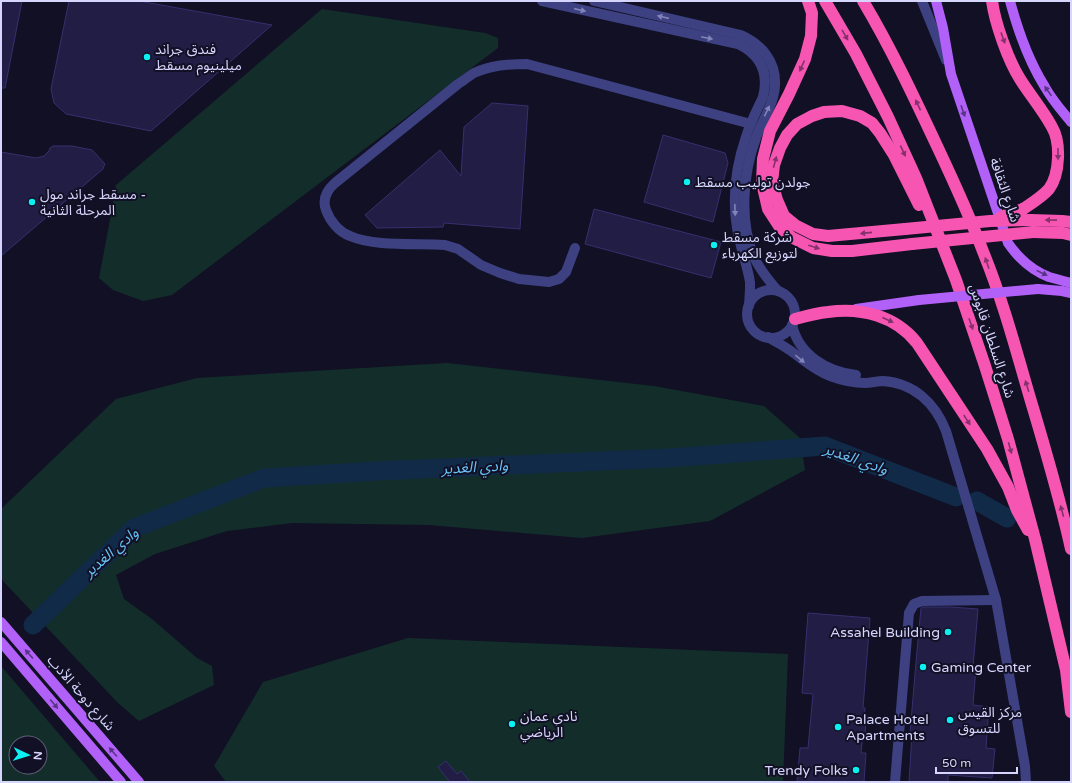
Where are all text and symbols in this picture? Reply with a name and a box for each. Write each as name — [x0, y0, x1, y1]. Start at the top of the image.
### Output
one-way arrow — [574, 7, 586, 13]
one-way arrow — [657, 14, 669, 20]
one-way arrow — [841, 29, 848, 41]
one-way arrow — [1000, 33, 1006, 45]
one-way arrow — [701, 35, 713, 41]
place label: فندق جراند ميلينيوم مسقط — [155, 41, 242, 76]
marker: فندق جراند ميلينيوم مسقط — [142, 52, 152, 62]
one-way arrow — [799, 60, 805, 71]
one-way arrow — [1044, 86, 1052, 96]
one-way arrow — [915, 99, 921, 111]
one-way arrow — [764, 105, 770, 116]
one-way arrow — [960, 105, 966, 117]
one-way arrow — [901, 145, 907, 157]
one-way arrow — [1055, 148, 1061, 161]
street label: شارع الثقافة — [984, 155, 1024, 225]
one-way arrow — [772, 156, 778, 168]
place label: جولدن توليب مسقط — [695, 174, 811, 191]
marker: جولدن توليب مسقط — [682, 177, 692, 187]
place label: مسقط جراند مول - المرحلة الثانية — [40, 186, 146, 219]
marker: مسقط جراند مول - المرحلة الثانية — [27, 197, 37, 207]
one-way arrow — [732, 204, 739, 216]
one-way arrow — [1044, 217, 1057, 223]
place label: شركة مسقط لتوزيع الكهرباء — [722, 229, 797, 264]
one-way arrow — [860, 230, 872, 236]
marker: شركة مسقط لتوزيع الكهرباء — [709, 240, 719, 250]
one-way arrow — [808, 244, 820, 250]
one-way arrow — [984, 256, 990, 268]
one-way arrow — [1036, 270, 1047, 276]
street label: شارع السلطان قابوس — [964, 282, 1018, 401]
one-way arrow — [882, 317, 894, 323]
one-way arrow — [968, 318, 974, 330]
one-way arrow — [795, 354, 806, 363]
one-way arrow — [1024, 380, 1030, 392]
one-way arrow — [964, 414, 971, 426]
water label: وادي الغدير — [820, 439, 891, 481]
one-way arrow — [1007, 442, 1013, 454]
water label: وادي الغدير — [440, 456, 509, 480]
one-way arrow — [1059, 505, 1065, 517]
water label: وادي الغدير — [79, 523, 144, 583]
place label: Assahel Building — [830, 624, 940, 641]
marker: Assahel Building — [943, 627, 953, 637]
one-way arrow — [24, 649, 33, 659]
street label: شارع دوحة الأدب — [42, 652, 118, 736]
place label: Gaming Center — [931, 659, 1032, 676]
marker: Gaming Center — [918, 662, 928, 672]
one-way arrow — [49, 698, 58, 709]
place label: مركز القيس للتسوق — [958, 704, 1022, 737]
place label: نادي عمان الرياضي — [520, 708, 578, 743]
place label: Palace Hotel Apartments — [846, 711, 929, 744]
marker: مركز القيس للتسوق — [945, 715, 955, 725]
marker: نادي عمان الرياضي — [507, 719, 517, 729]
marker: Palace Hotel Apartments — [833, 722, 843, 732]
north arrow — [8, 735, 48, 775]
one-way arrow — [109, 747, 118, 758]
scale bar — [936, 749, 1017, 775]
text: N — [31, 751, 44, 761]
text: 50 m — [942, 756, 971, 770]
place label: Trendy Folks — [764, 762, 848, 779]
marker: Trendy Folks — [851, 765, 861, 775]

